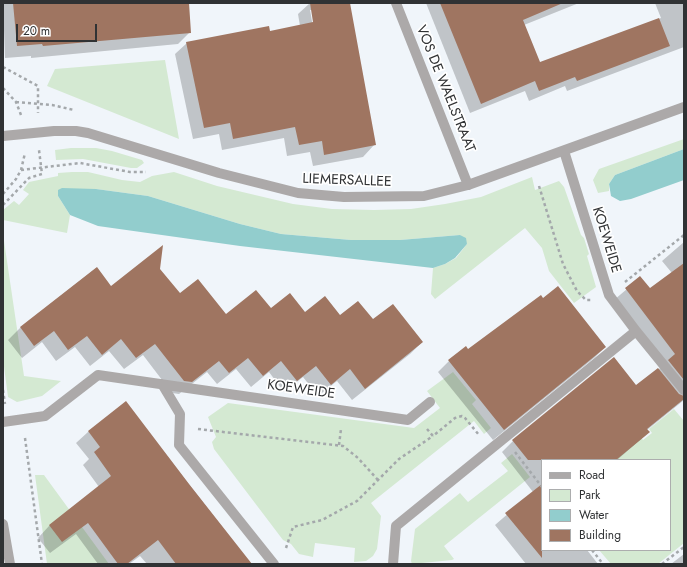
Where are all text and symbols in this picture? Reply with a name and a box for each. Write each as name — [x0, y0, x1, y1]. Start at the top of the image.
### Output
scale bar — [18, 16, 99, 42]
text: 20 m — [23, 22, 50, 40]
street label: VOS DE WAELSTRAAT — [412, 23, 478, 155]
street label: LIEMERSALLEE — [302, 171, 392, 191]
street label: KOEWEIDE — [588, 205, 624, 275]
street label: KOEWEIDE — [266, 377, 336, 403]
legend — [541, 459, 671, 551]
text: Road — [579, 466, 605, 484]
text: Park — [579, 486, 600, 504]
text: Water — [579, 506, 609, 524]
text: Building — [579, 526, 621, 544]

